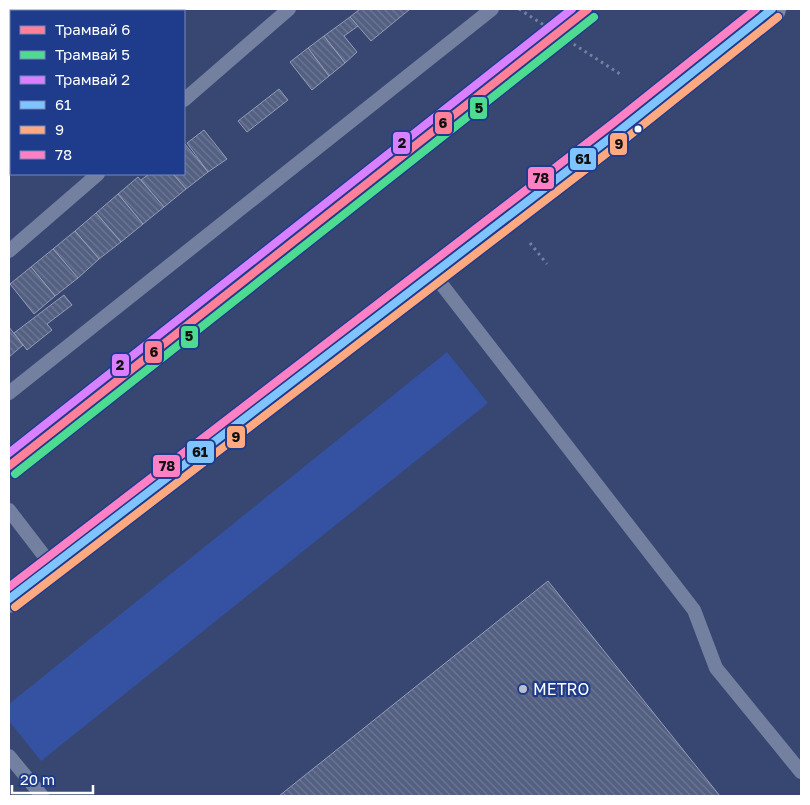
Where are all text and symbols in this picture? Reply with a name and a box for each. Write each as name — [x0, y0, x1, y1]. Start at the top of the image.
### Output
legend — [10, 10, 185, 175]
text: Трамвай 6 — [55, 20, 130, 38]
text: Трамвай 5 — [55, 45, 130, 63]
text: Трамвай 2 — [55, 70, 130, 88]
text: 61 — [55, 95, 71, 113]
line badge: 5 — [469, 96, 488, 120]
text: 5 — [475, 99, 484, 116]
line badge: 6 — [434, 111, 453, 135]
text: 6 — [439, 114, 448, 131]
text: 9 — [55, 120, 64, 138]
unlabelled marker — [633, 124, 643, 134]
line badge: 2 — [392, 131, 411, 155]
line badge: 9 — [609, 132, 628, 156]
text: 2 — [398, 134, 407, 151]
text: 9 — [615, 135, 624, 152]
text: 78 — [55, 145, 72, 163]
line badge: 61 — [569, 147, 597, 171]
text: 61 — [575, 150, 591, 167]
line badge: 78 — [527, 166, 555, 190]
text: 78 — [533, 169, 549, 186]
line badge: 5 — [180, 325, 199, 349]
text: 5 — [185, 327, 194, 344]
line badge: 6 — [144, 340, 163, 364]
text: 6 — [150, 343, 159, 360]
line badge: 2 — [111, 353, 130, 377]
text: 2 — [116, 356, 125, 373]
line badge: 9 — [226, 425, 246, 449]
text: 9 — [232, 428, 241, 445]
line badge: 61 — [186, 440, 215, 464]
text: 61 — [192, 443, 208, 460]
line badge: 78 — [152, 454, 181, 478]
text: 78 — [159, 457, 175, 474]
place label: METRO — [533, 679, 589, 699]
marker: METRO — [517, 683, 529, 695]
scale bar — [12, 762, 94, 794]
text: 20 m — [20, 770, 55, 788]

